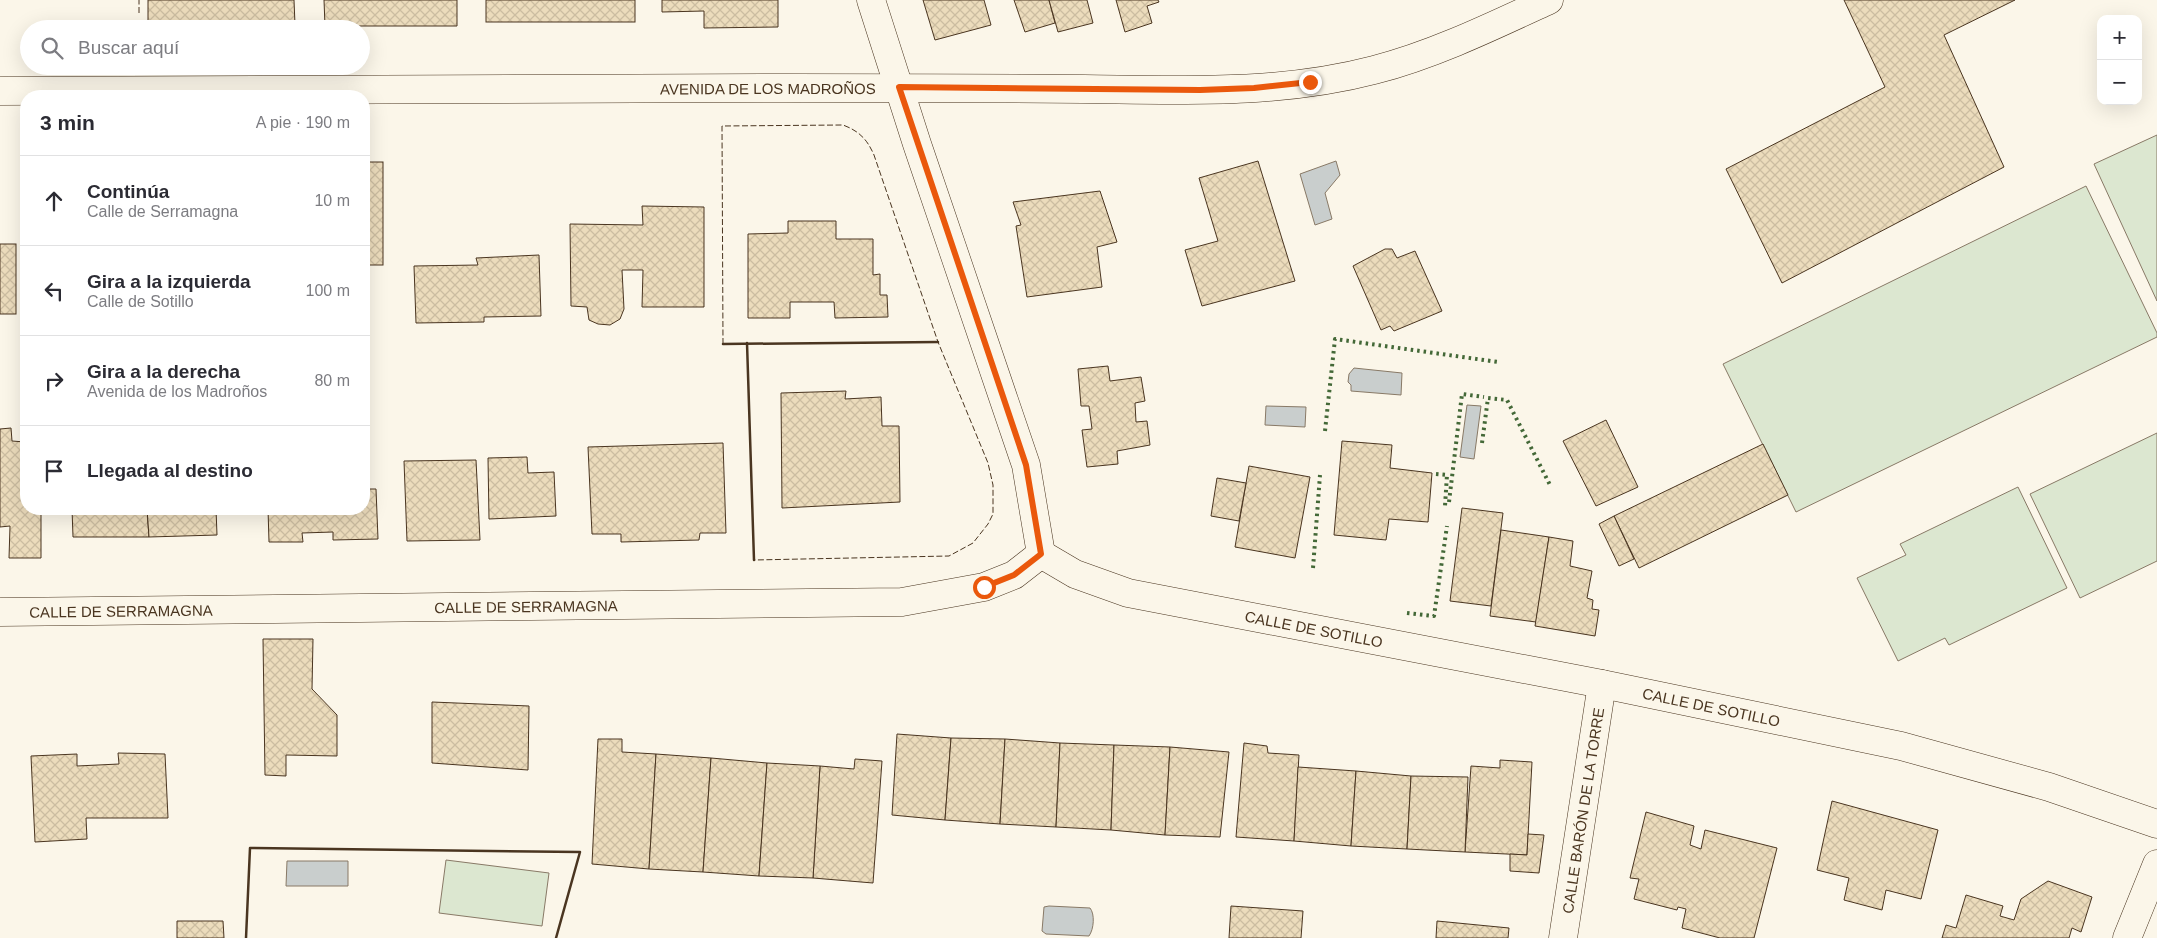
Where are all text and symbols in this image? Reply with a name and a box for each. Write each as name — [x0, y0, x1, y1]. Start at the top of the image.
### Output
map controls — [2097, 15, 2142, 105]
button: + — [2097, 15, 2142, 60]
search box — [20, 20, 370, 75]
icon: search — [38, 34, 66, 62]
text: Buscar aquí — [78, 37, 179, 58]
button: − — [2097, 60, 2142, 105]
route end — [1299, 71, 1322, 94]
street label: AVENIDA DE LOS MADROÑOS — [660, 79, 876, 97]
text: 3 min — [40, 111, 95, 134]
text: A pie · 190 m — [256, 114, 350, 131]
text: Continúa — [87, 181, 169, 202]
icon: ahead — [40, 187, 68, 215]
text: 10 m — [314, 192, 350, 209]
text: Calle de Serramagna — [87, 203, 238, 220]
text: Gira a la izquierda — [87, 271, 251, 292]
icon: left — [40, 277, 68, 305]
text: 100 m — [306, 282, 350, 299]
text: Calle de Sotillo — [87, 293, 194, 310]
text: Gira a la derecha — [87, 361, 240, 382]
icon: right — [40, 367, 68, 395]
text: 80 m — [314, 372, 350, 389]
text: Avenida de los Madroños — [87, 383, 267, 400]
icon: arrive — [40, 457, 68, 485]
text: Llegada al destino — [87, 460, 253, 481]
route start — [973, 576, 996, 599]
street label: CALLE DE SERRAMAGNA — [434, 597, 618, 616]
street label: CALLE DE SERRAMAGNA — [29, 601, 213, 620]
street label: CALLE DE SOTILLO — [1243, 607, 1384, 650]
street label: CALLE DE SOTILLO — [1641, 684, 1782, 729]
street label: CALLE BARÓN DE LA TORRE — [1558, 706, 1607, 915]

